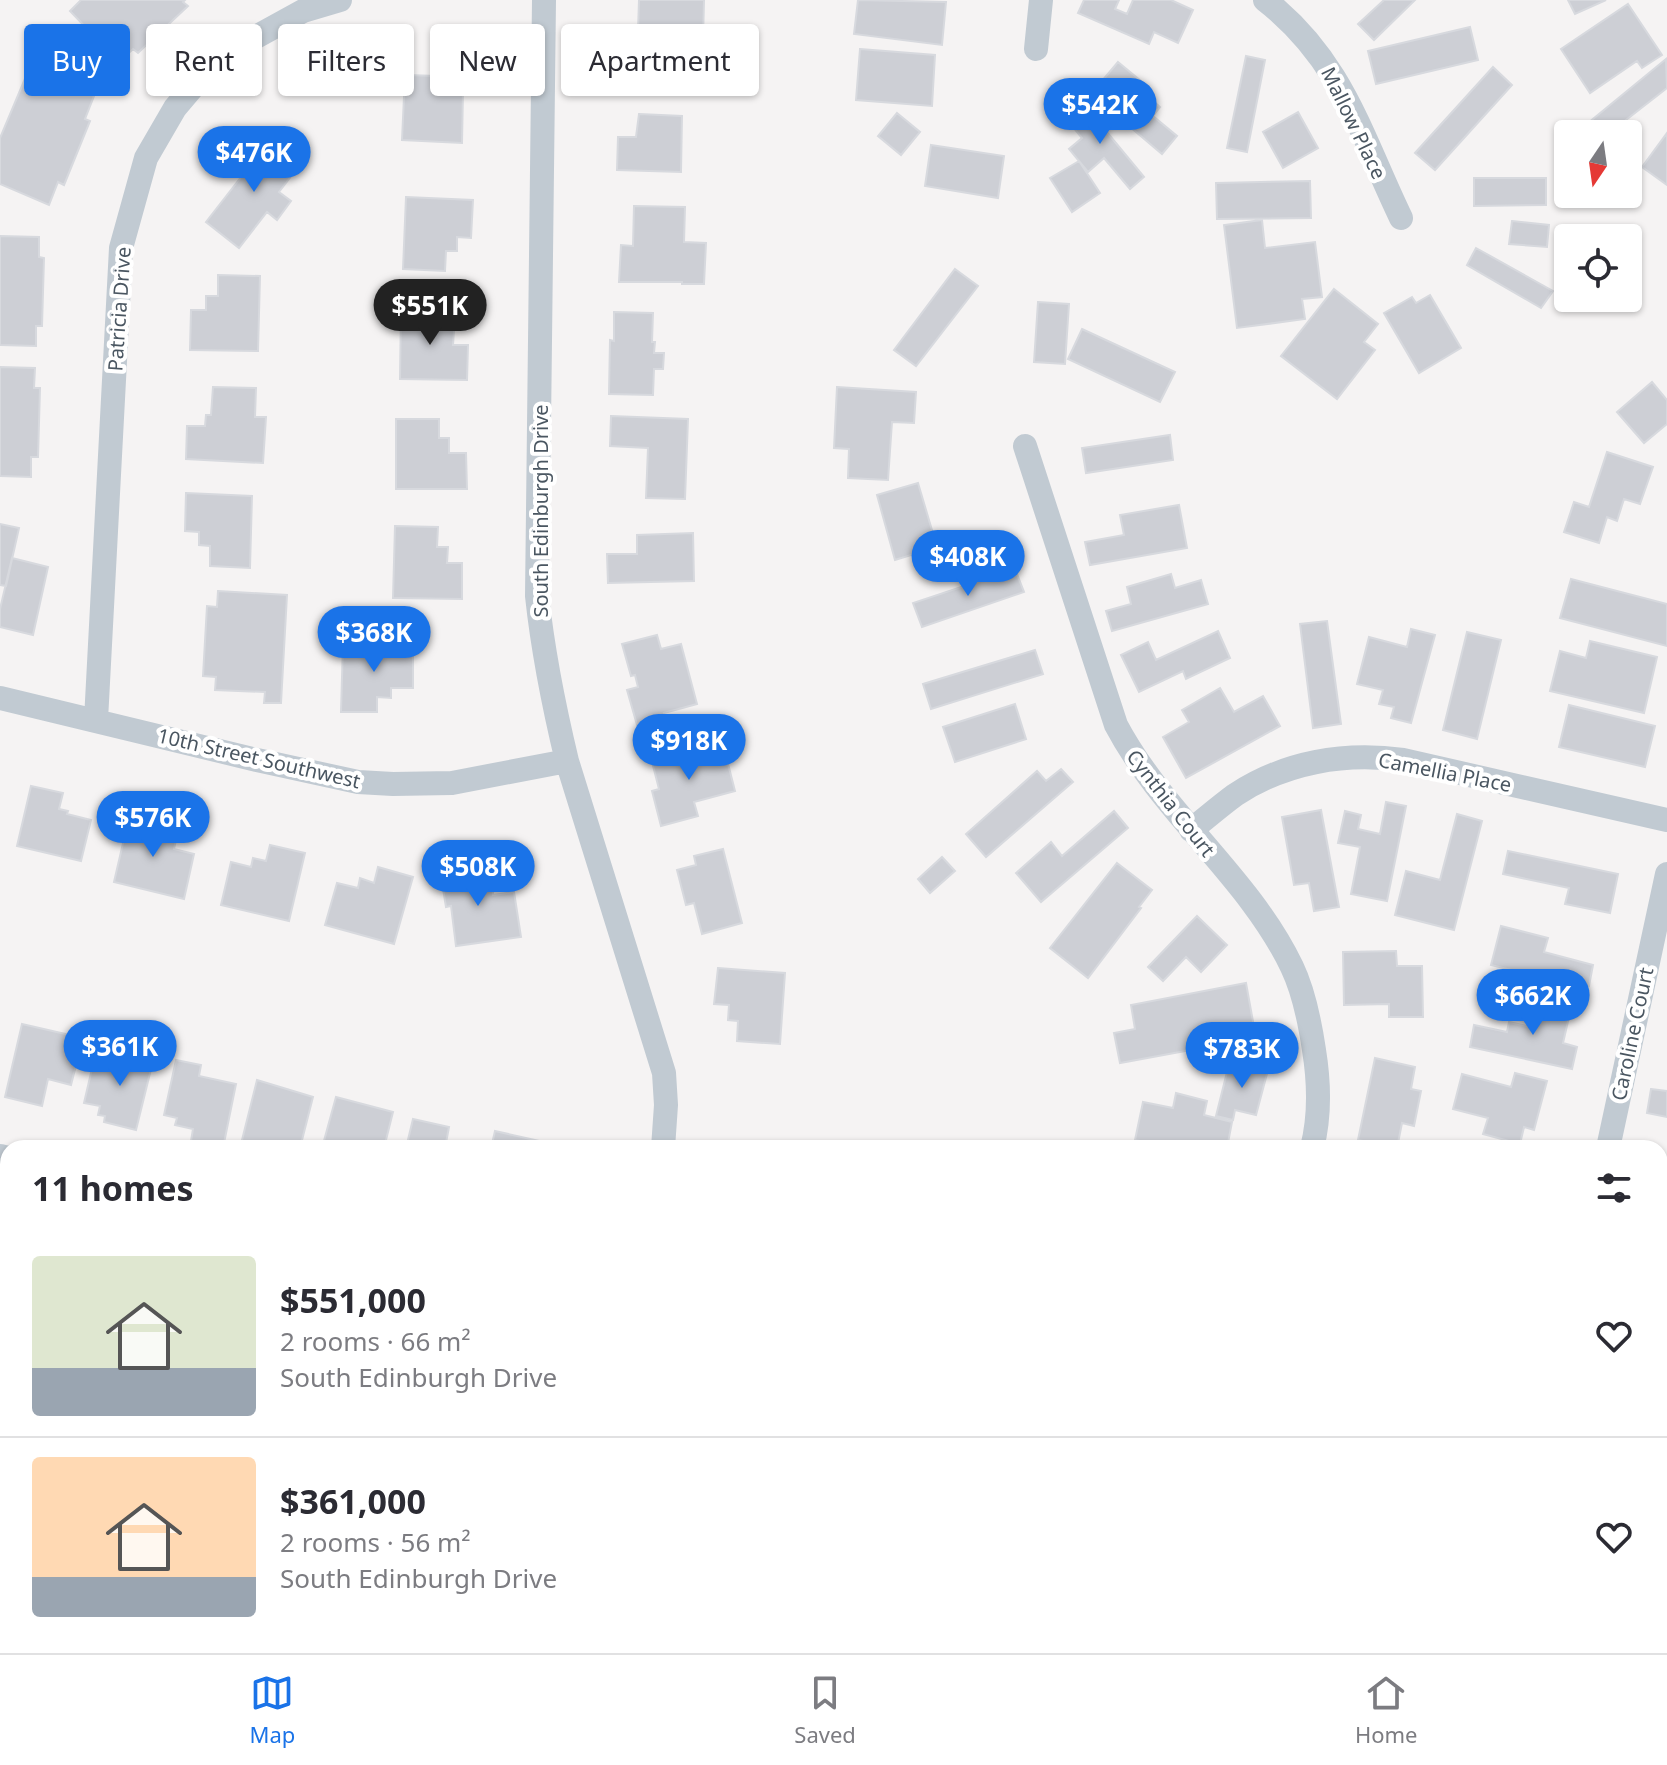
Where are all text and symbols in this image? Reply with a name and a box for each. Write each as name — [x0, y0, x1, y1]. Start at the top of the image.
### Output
chip: Buy — [24, 24, 130, 96]
chip: Rent — [146, 24, 262, 96]
chip: Filters — [278, 24, 414, 96]
chip: New — [430, 24, 545, 96]
chip: Apartment — [561, 24, 759, 96]
street label: Mallow Place — [1315, 62, 1393, 184]
pin: $542K — [1044, 78, 1156, 146]
text: $542K — [1062, 86, 1138, 122]
north arrow — [1554, 120, 1642, 208]
map controls — [1554, 120, 1642, 312]
pin: $476K — [198, 126, 310, 194]
text: $476K — [216, 134, 292, 170]
button: locate — [1554, 224, 1642, 312]
street label: Patricia Drive — [101, 246, 137, 372]
pin: $551K — [374, 279, 486, 347]
text: $551K — [392, 287, 468, 323]
street label: South Edinburgh Drive — [527, 404, 554, 618]
pin: $408K — [912, 530, 1024, 598]
text: $408K — [930, 538, 1006, 574]
pin: $368K — [318, 606, 430, 674]
text: $368K — [336, 614, 412, 650]
pin: $918K — [633, 714, 745, 782]
street label: 10th Street Southwest — [155, 722, 363, 794]
text: $918K — [651, 722, 727, 758]
street label: Cynthia Court — [1121, 744, 1221, 862]
street label: Camellia Place — [1376, 746, 1514, 798]
pin: $576K — [97, 791, 209, 859]
text: $576K — [115, 799, 191, 835]
pin: $508K — [422, 840, 534, 908]
text: $508K — [440, 848, 516, 884]
street label: Caroline Court — [1605, 965, 1659, 1103]
pin: $662K — [1477, 969, 1589, 1037]
text: $662K — [1495, 977, 1571, 1013]
pin: $361K — [64, 1020, 176, 1088]
pin: $783K — [1186, 1022, 1298, 1090]
text: $361K — [82, 1028, 158, 1064]
text: $783K — [1204, 1030, 1280, 1066]
text: 11 homes — [32, 1165, 194, 1211]
icon: filters — [1592, 1166, 1636, 1210]
text: $551,000 — [280, 1277, 426, 1323]
icon: home — [96, 1288, 192, 1384]
icon: heart — [1592, 1314, 1636, 1358]
text: 2 rooms · 66 m² — [280, 1323, 470, 1359]
text: South Edinburgh Drive — [280, 1359, 557, 1395]
text: $361,000 — [280, 1478, 426, 1524]
icon: home — [96, 1489, 192, 1585]
icon: heart — [1592, 1515, 1636, 1559]
text: 2 rooms · 56 m² — [280, 1524, 470, 1560]
text: South Edinburgh Drive — [280, 1560, 557, 1596]
tab: Map — [250, 1671, 295, 1749]
tab: Saved — [794, 1671, 856, 1749]
tab: Home — [1355, 1671, 1417, 1749]

